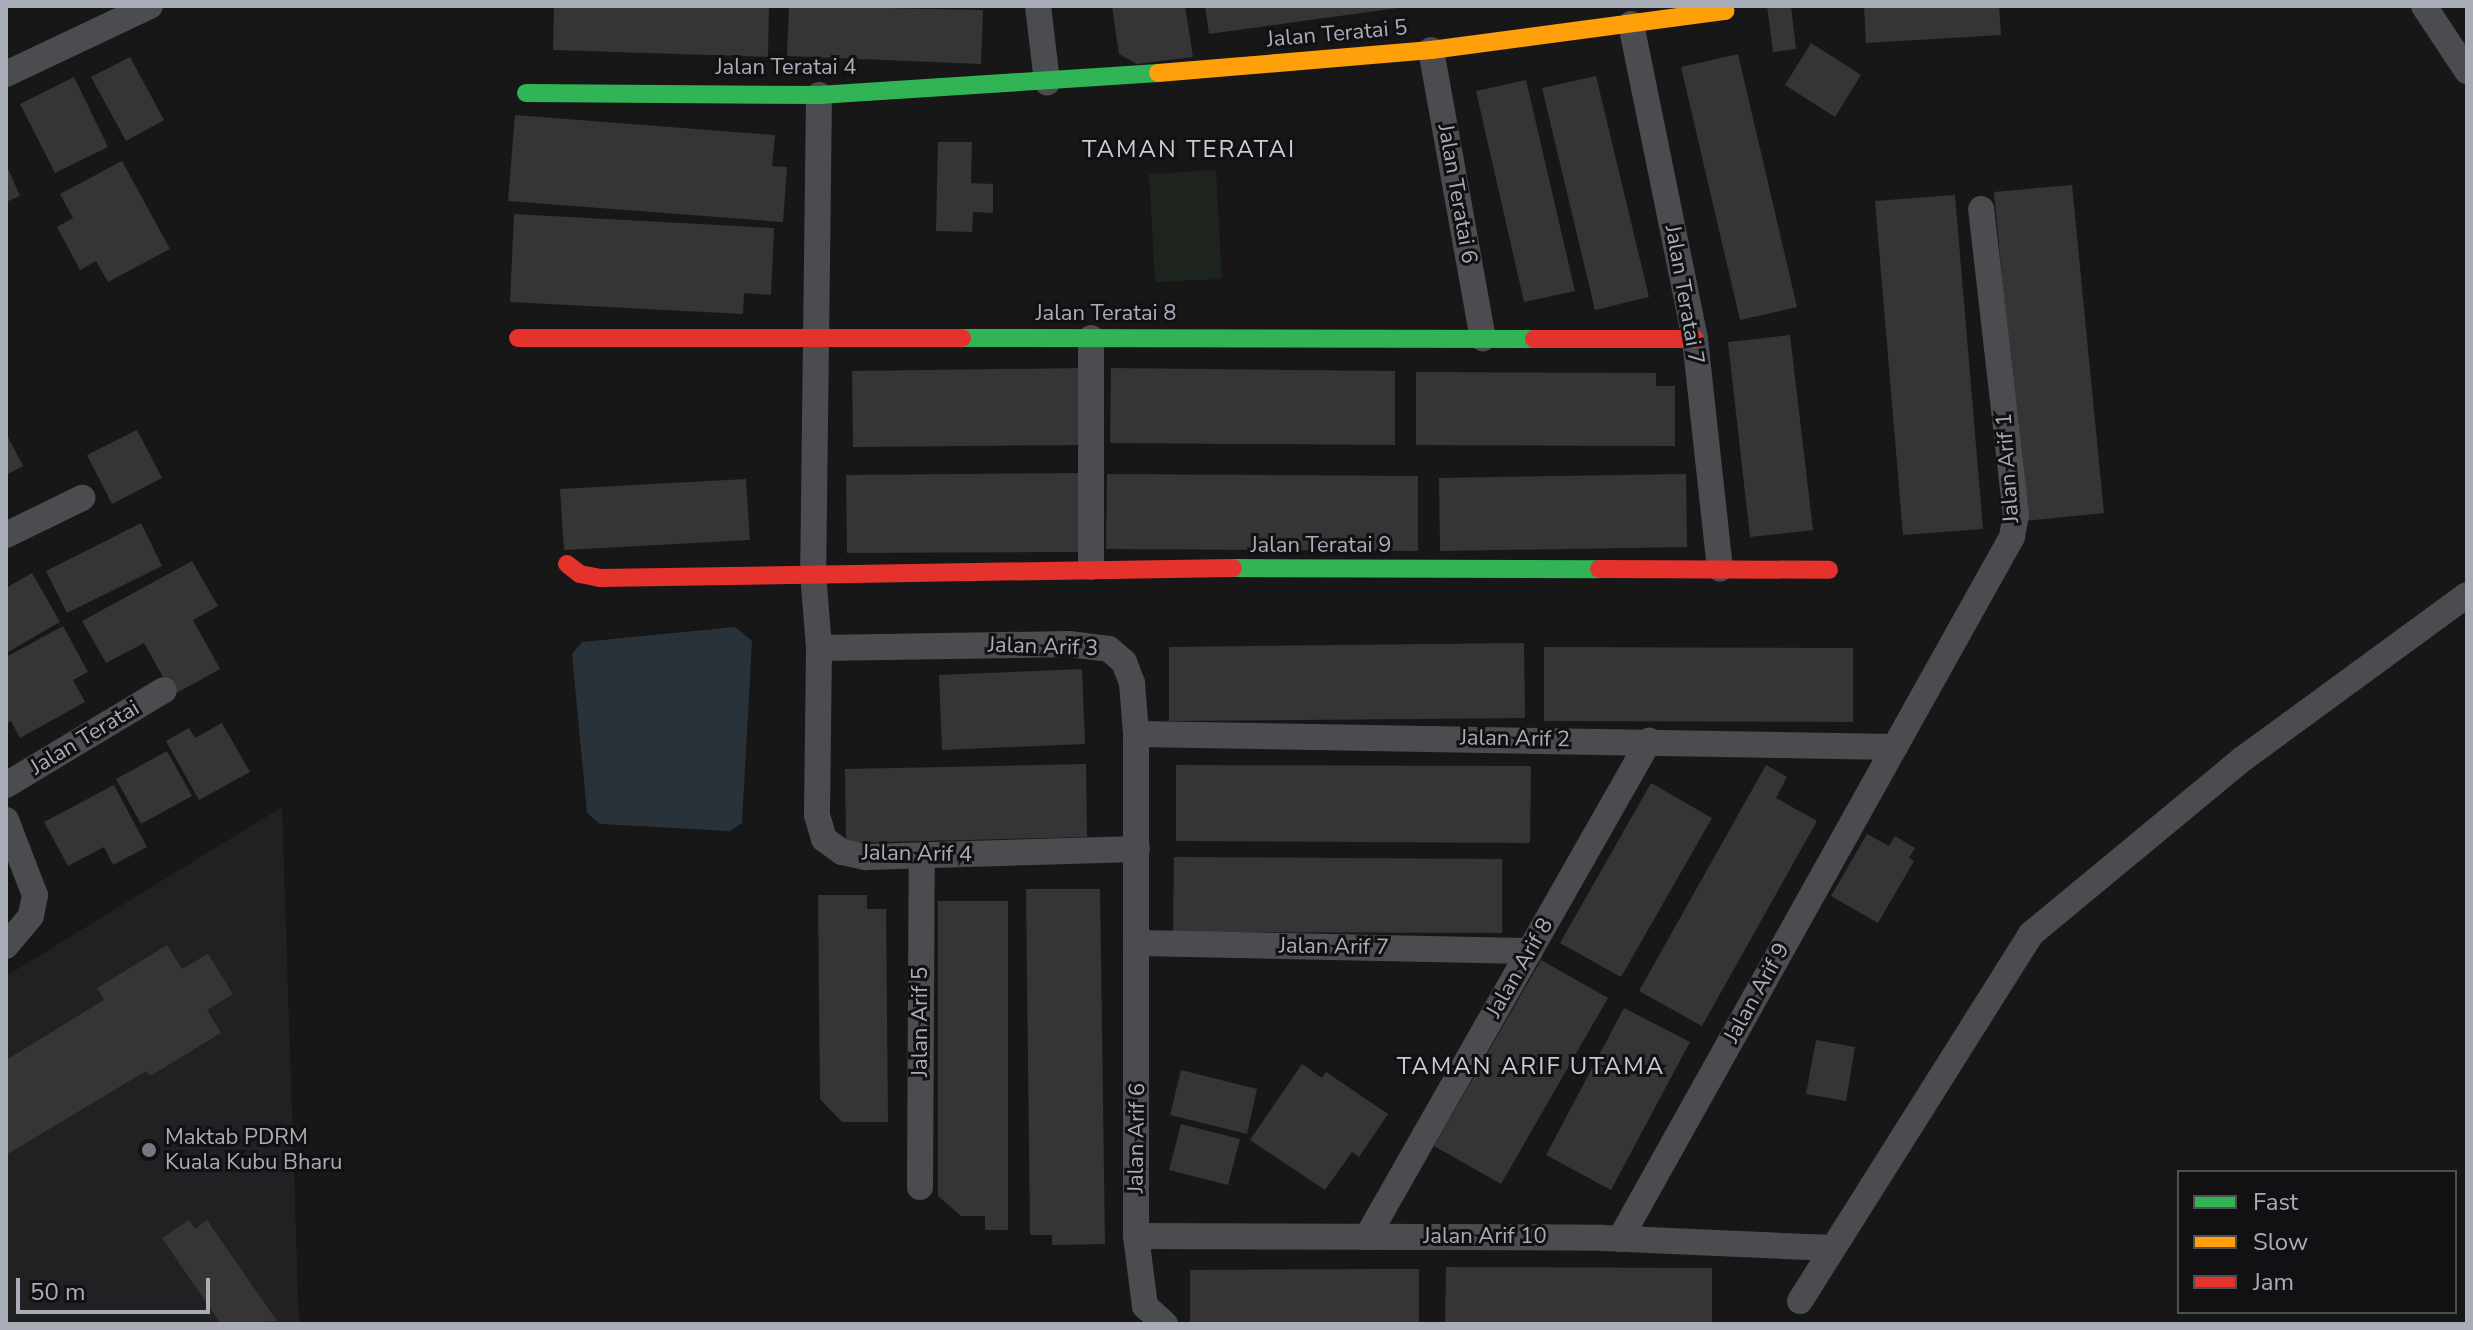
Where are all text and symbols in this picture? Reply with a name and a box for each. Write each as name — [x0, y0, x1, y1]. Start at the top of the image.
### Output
street label: Jalan Teratai 5 — [1266, 15, 1408, 53]
street label: Jalan Teratai 4 — [715, 55, 857, 81]
street label: Jalan Teratai 6 — [1432, 122, 1482, 266]
district label: TAMAN TERATAI — [1082, 136, 1296, 164]
street label: Jalan Teratai 7 — [1659, 223, 1709, 367]
street label: Jalan Teratai 8 — [1035, 301, 1177, 327]
street label: Jalan Arif 1 — [1991, 412, 2025, 524]
street label: Jalan Teratai 9 — [1250, 533, 1392, 559]
street label: Jalan Arif 3 — [987, 632, 1099, 662]
street label: Jalan Teratai — [26, 695, 144, 781]
street label: Jalan Arif 2 — [1460, 725, 1570, 753]
street label: Jalan Arif 4 — [862, 840, 972, 868]
street label: Jalan Arif 8 — [1481, 914, 1559, 1022]
street label: Jalan Arif 7 — [1279, 933, 1389, 961]
street label: Jalan Arif 9 — [1719, 938, 1795, 1048]
street label: Jalan Arif 5 — [908, 967, 934, 1077]
district label: TAMAN ARIF UTAMA — [1397, 1053, 1665, 1081]
street label: Jalan Arif 6 — [1123, 1083, 1151, 1193]
place label: Maktab PDRM Kuala Kubu Bharu — [165, 1124, 342, 1176]
marker: Maktab PDRM Kuala Kubu Bharu — [140, 1141, 158, 1159]
legend — [2177, 1170, 2457, 1314]
text: Fast — [2253, 1186, 2298, 1218]
street label: Jalan Arif 10 — [1423, 1224, 1547, 1250]
text: Slow — [2253, 1226, 2308, 1258]
scale bar — [20, 1262, 214, 1312]
text: Jam — [2253, 1266, 2294, 1298]
text: 50 m — [30, 1276, 86, 1308]

